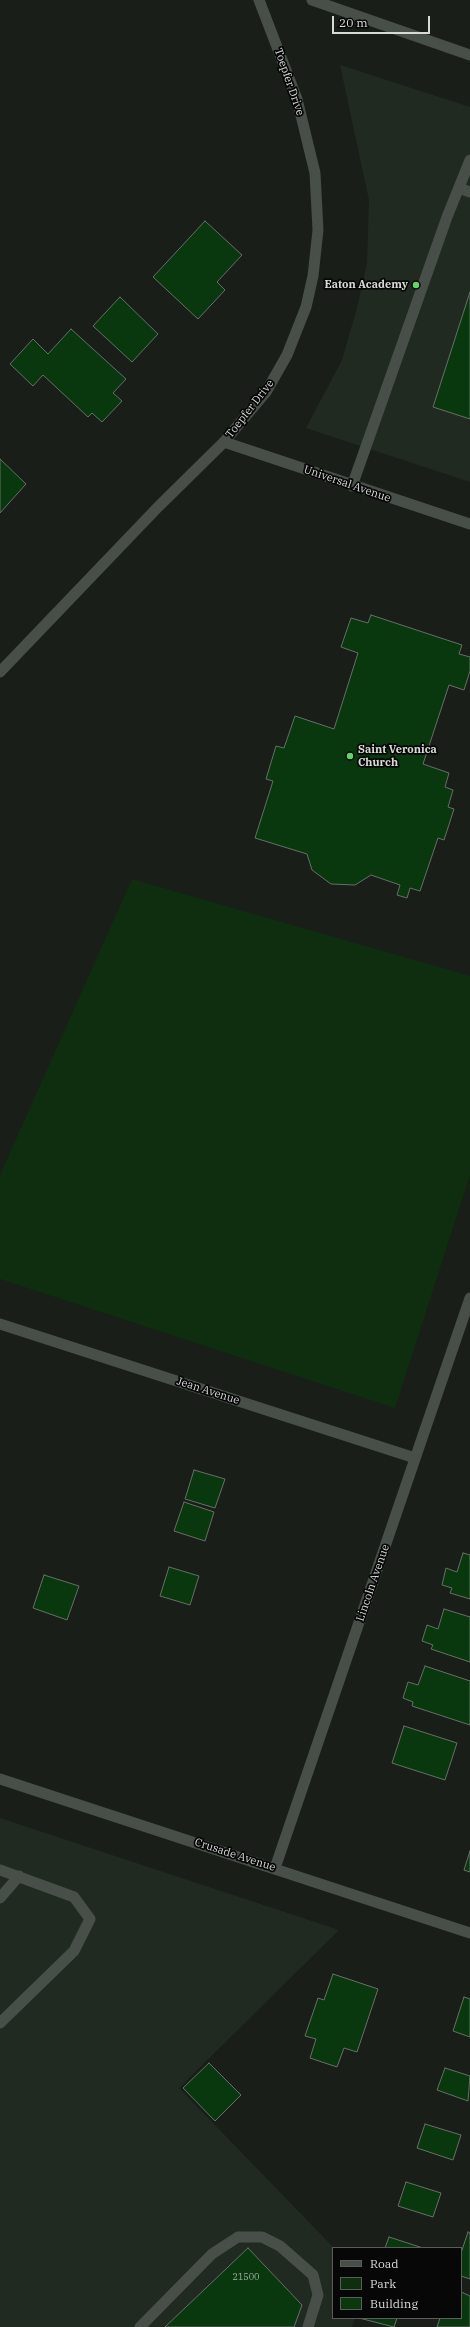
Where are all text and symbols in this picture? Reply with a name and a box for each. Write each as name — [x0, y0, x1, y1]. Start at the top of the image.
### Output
scale bar — [334, 8, 432, 34]
text: 20 m — [339, 15, 368, 30]
street label: Toepfer Drive — [271, 47, 307, 117]
place label: Eaton Academy — [324, 278, 408, 292]
marker: Eaton Academy — [411, 280, 421, 290]
street label: Toepfer Drive — [223, 377, 277, 441]
street label: Universal Avenue — [302, 463, 392, 505]
place label: Saint Veronica Church — [358, 743, 437, 769]
marker: Saint Veronica Church — [345, 751, 355, 761]
street label: Jean Avenue — [175, 1375, 241, 1407]
street label: Lincoln Avenue — [354, 1543, 392, 1623]
street label: Crusade Avenue — [193, 1836, 277, 1874]
legend — [332, 2247, 462, 2319]
text: Road — [370, 2256, 399, 2271]
house number: 21500 — [233, 2272, 259, 2282]
text: Park — [370, 2276, 396, 2291]
text: Building — [370, 2296, 418, 2311]

